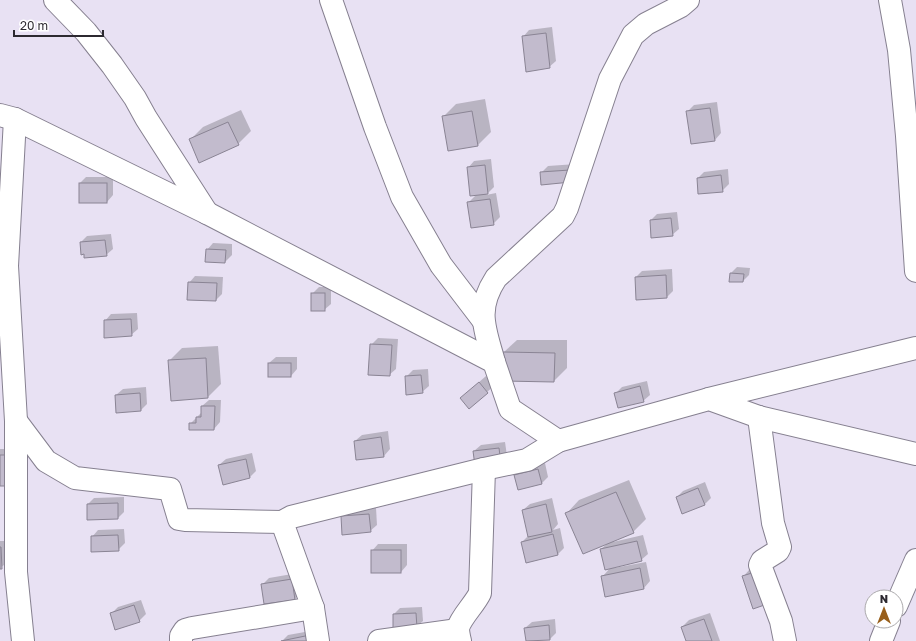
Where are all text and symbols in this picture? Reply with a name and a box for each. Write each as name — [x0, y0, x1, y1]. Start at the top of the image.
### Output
scale bar — [14, 12, 103, 38]
text: 20 m — [20, 18, 48, 33]
north arrow — [864, 589, 904, 629]
text: N — [880, 592, 888, 605]

